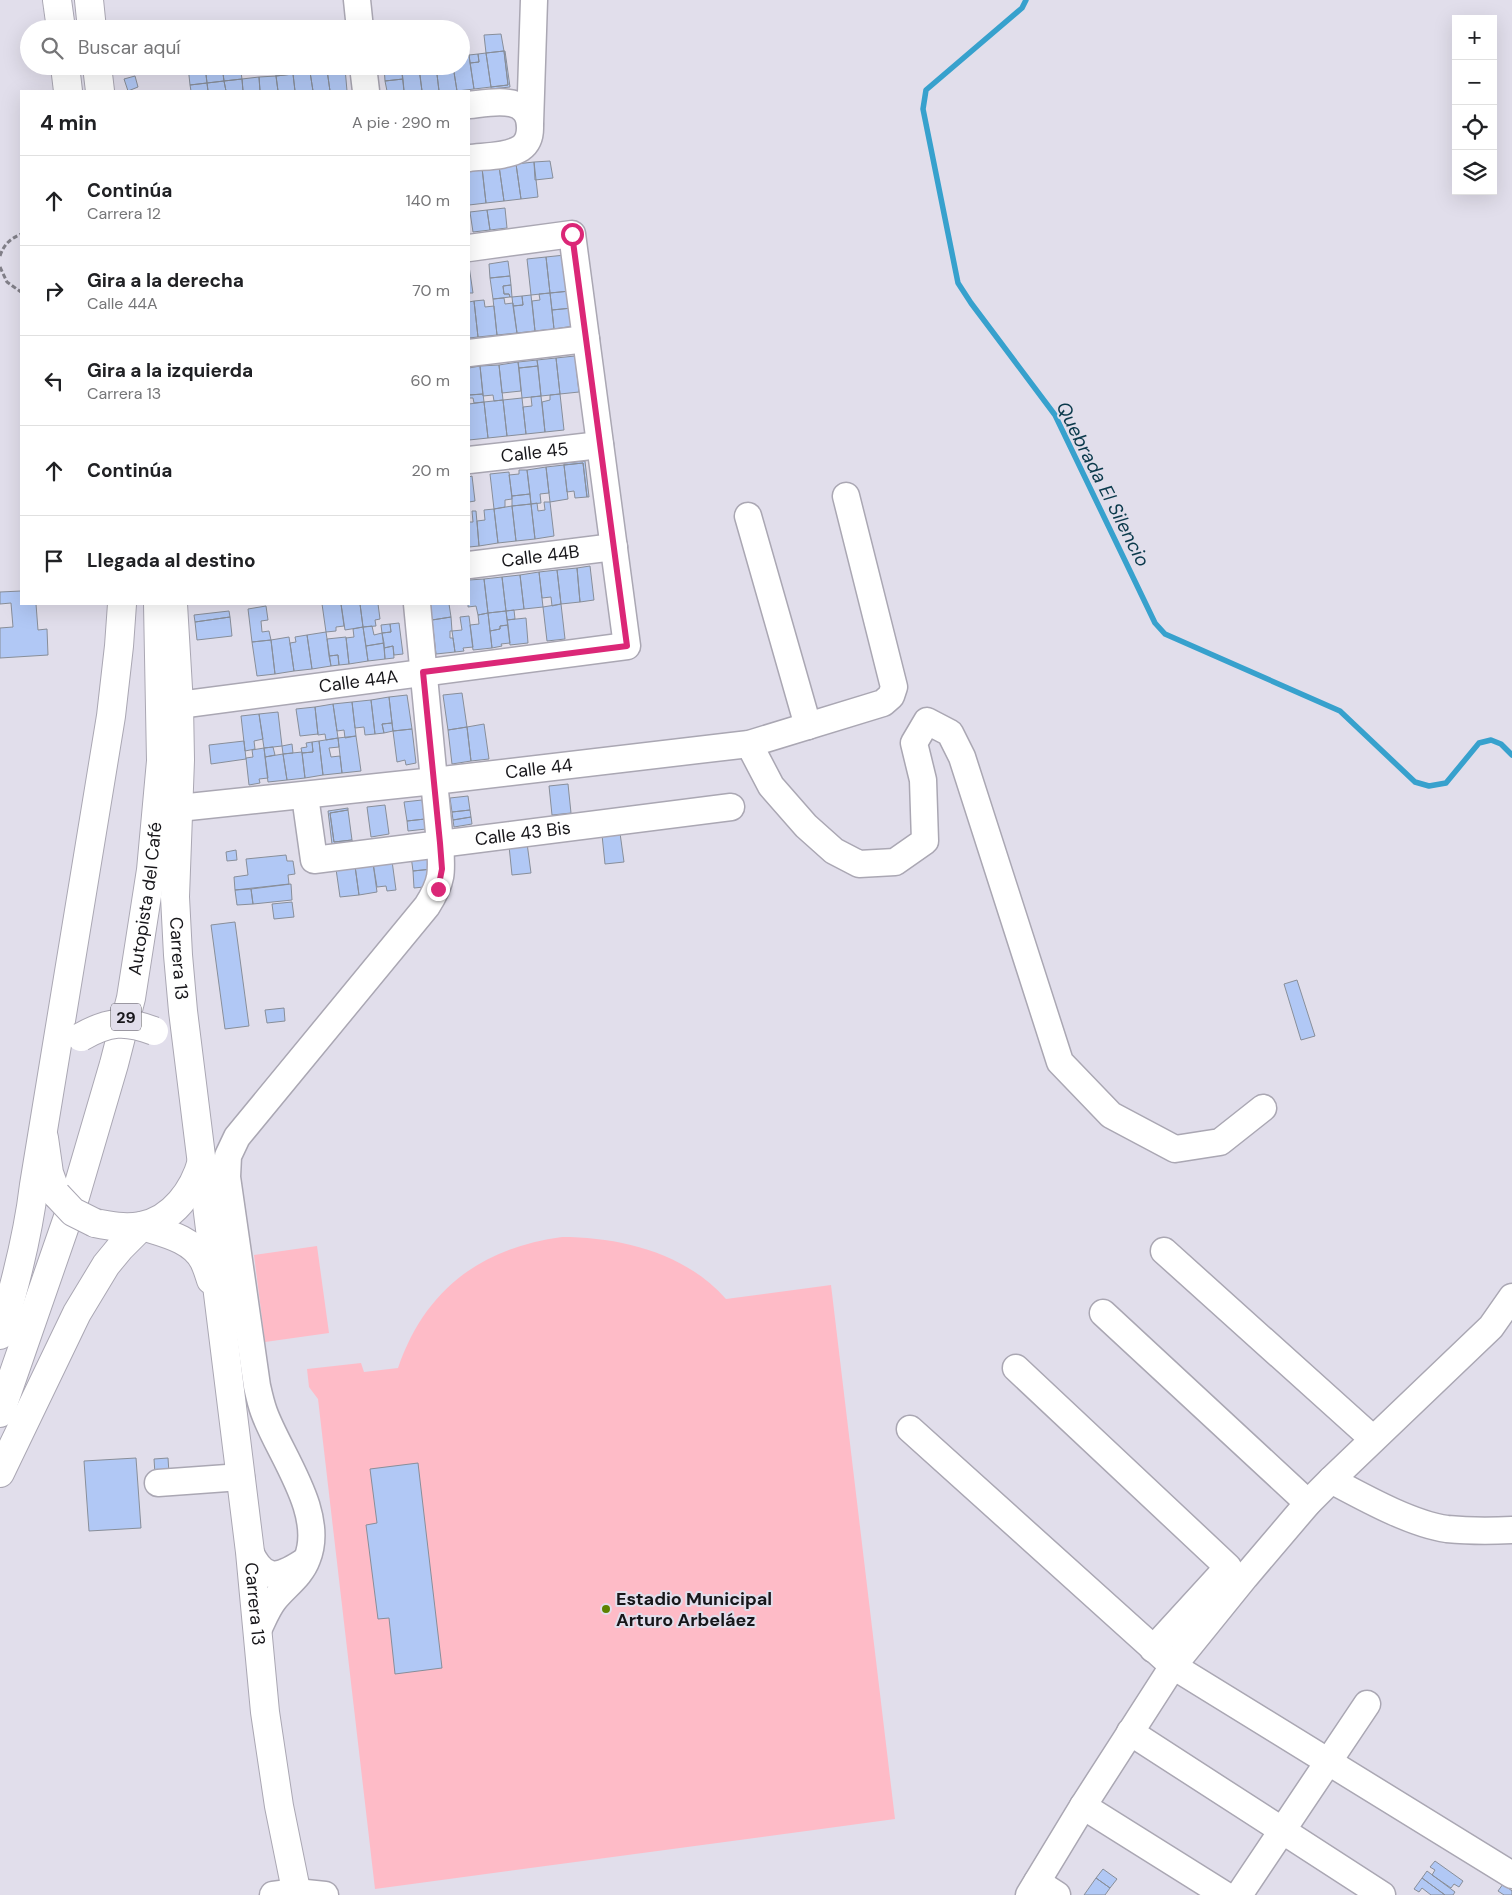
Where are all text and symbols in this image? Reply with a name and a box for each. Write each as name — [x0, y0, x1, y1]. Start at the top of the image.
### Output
map controls — [1452, 15, 1497, 195]
button: + — [1452, 15, 1497, 60]
search box — [20, 20, 470, 75]
icon: search — [38, 34, 66, 62]
text: Buscar aquí — [78, 35, 181, 60]
button: − — [1452, 60, 1497, 105]
button: locate — [1452, 105, 1497, 150]
text: 4 min — [40, 109, 97, 137]
text: A pie · 290 m — [352, 112, 450, 133]
button: layers — [1452, 150, 1497, 195]
text: Continúa — [87, 178, 172, 203]
icon: ahead — [40, 187, 68, 215]
text: 140 m — [406, 190, 450, 211]
text: Carrera 12 — [87, 203, 161, 224]
route start — [561, 223, 584, 246]
text: Gira a la derecha — [87, 268, 244, 293]
icon: right — [40, 277, 68, 305]
text: 70 m — [412, 280, 450, 301]
text: Calle 44A — [87, 293, 158, 314]
text: Gira a la izquierda — [87, 358, 253, 383]
icon: left — [40, 367, 68, 395]
text: 60 m — [410, 370, 450, 391]
text: Carrera 13 — [87, 383, 161, 404]
water label: Quebrada El Silencio — [1051, 397, 1155, 571]
street label: Calle 45 — [500, 437, 570, 468]
icon: ahead — [40, 457, 68, 485]
text: Continúa — [87, 458, 172, 483]
text: 20 m — [411, 460, 450, 481]
street label: Calle 44B — [500, 539, 581, 573]
icon: arrive — [40, 547, 68, 575]
text: Llegada al destino — [87, 548, 256, 573]
street label: Calle 44A — [317, 664, 400, 698]
street label: Calle 44 — [504, 753, 574, 785]
street label: Calle 43 Bis — [473, 815, 572, 851]
street label: Autopista del Café — [123, 821, 167, 977]
route end — [427, 878, 450, 901]
street label: Carrera 13 — [164, 916, 194, 1001]
road number: 29 — [111, 1004, 141, 1030]
street label: Carrera 13 — [239, 1561, 271, 1647]
place label: Estadio Municipal Arturo Arbeláez — [616, 1587, 772, 1632]
marker: Estadio Municipal Arturo Arbeláez — [600, 1603, 612, 1615]

